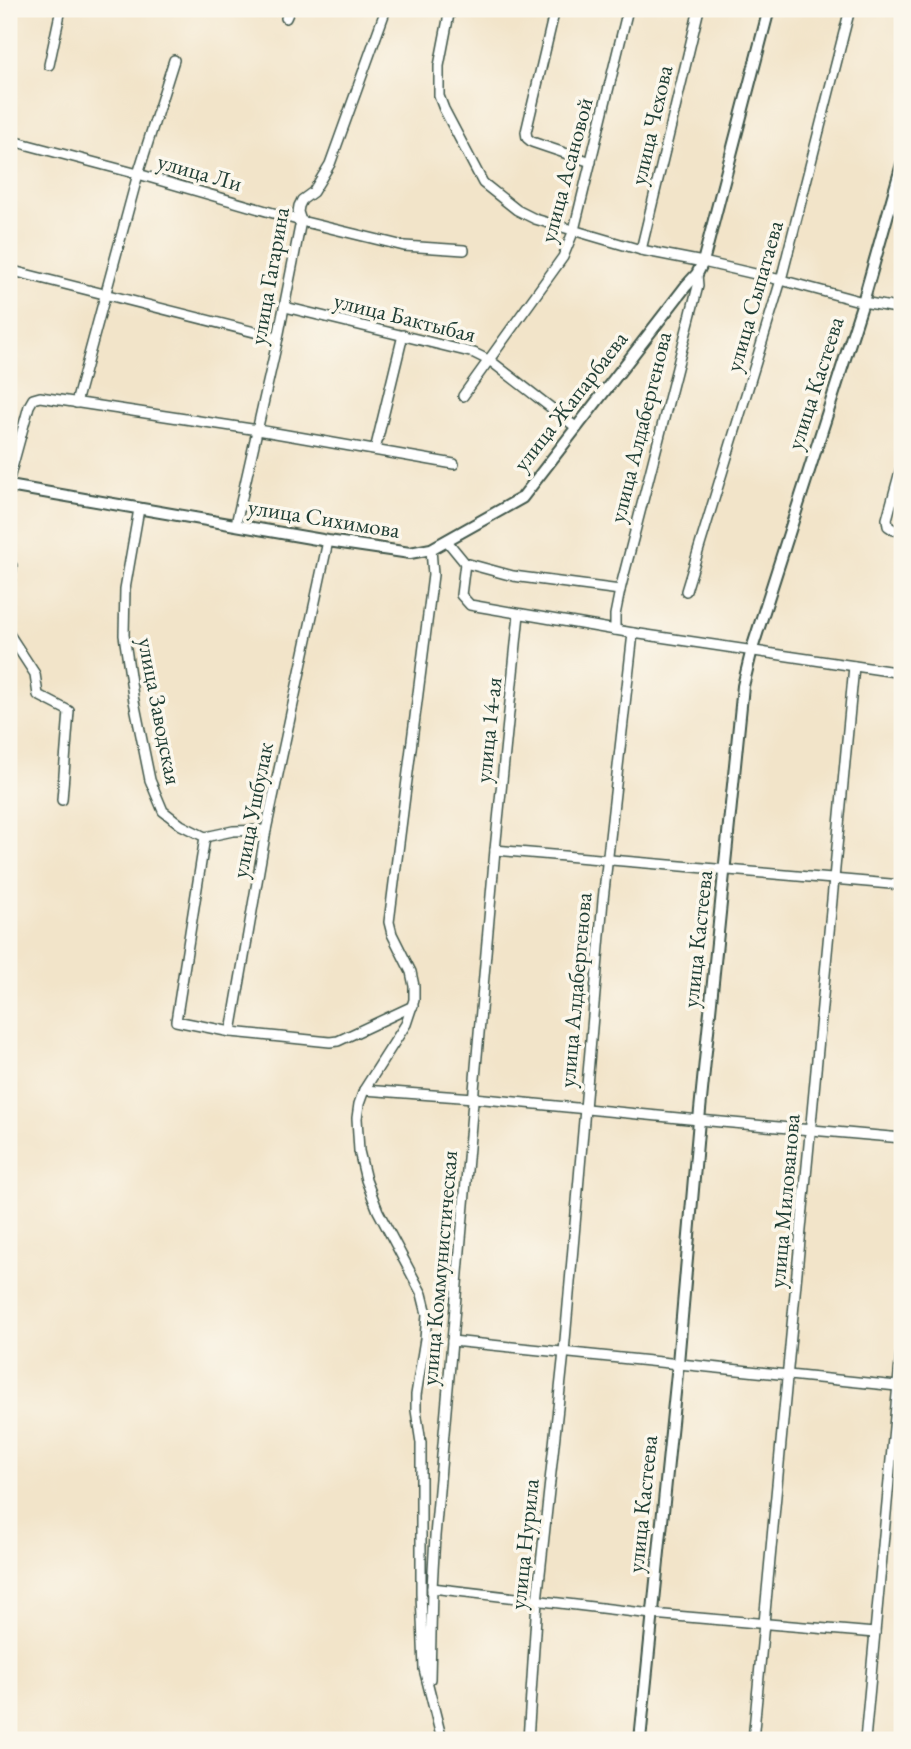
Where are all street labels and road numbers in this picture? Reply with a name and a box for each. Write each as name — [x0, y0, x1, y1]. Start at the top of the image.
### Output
street label: улица Чехова — [623, 61, 680, 188]
street label: улица Асановой — [532, 94, 600, 246]
street label: улица Ли — [154, 146, 246, 198]
street label: улица Гагарина — [242, 204, 296, 347]
street label: улица Сыпатаева — [718, 216, 790, 375]
street label: улица Бактыбая — [331, 285, 479, 349]
street label: улица Кастеева — [779, 312, 851, 453]
street label: улица Жапарбаева — [506, 324, 635, 477]
street label: улица Алдабергенова — [602, 328, 678, 526]
street label: улица Сихимова — [246, 491, 403, 545]
street label: улица Заводская — [131, 635, 189, 787]
street label: улица 14-ая — [468, 676, 508, 784]
street label: улица Ушбулак — [224, 739, 280, 881]
street label: улица Кастеева — [675, 868, 719, 1009]
street label: улица Алдабергенова — [552, 890, 599, 1089]
street label: улица Милованова — [761, 1112, 807, 1289]
street label: улица Коммунистическая — [414, 1149, 464, 1387]
street label: улица Кастеева — [620, 1433, 664, 1574]
street label: улица Нурила — [502, 1476, 546, 1611]

